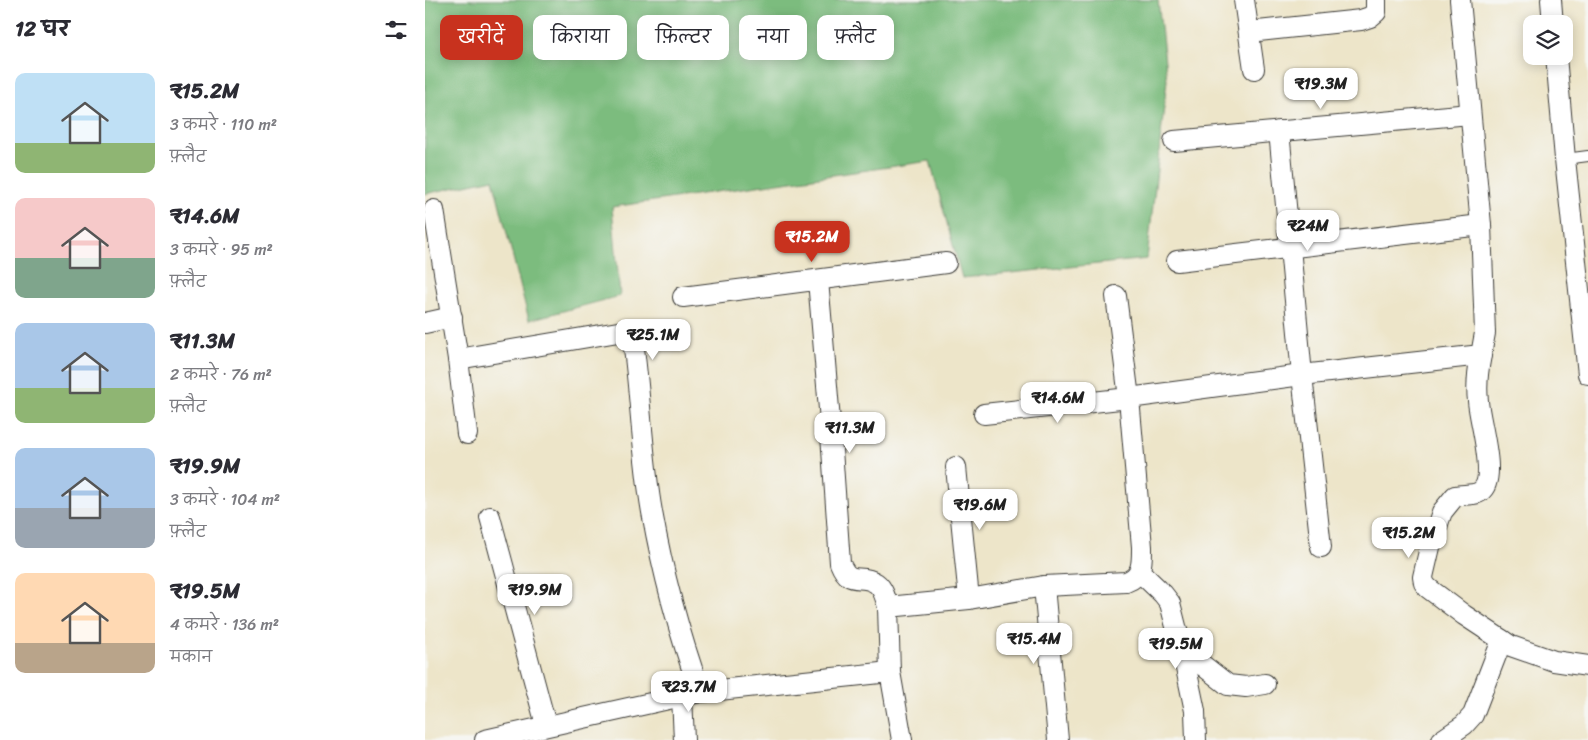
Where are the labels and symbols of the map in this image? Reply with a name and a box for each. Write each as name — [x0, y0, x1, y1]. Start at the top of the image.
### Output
pin: ₹19.3M — [1280, 68, 1362, 110]
pin: ₹24M — [1278, 210, 1338, 252]
pin: ₹15.2M — [771, 220, 853, 263]
pin: ₹25.1M — [612, 318, 694, 361]
pin: ₹14.6M — [1017, 382, 1099, 424]
pin: ₹11.3M — [809, 412, 891, 454]
pin: ₹19.6M — [939, 488, 1021, 531]
pin: ₹15.2M — [1368, 516, 1450, 559]
pin: ₹19.9M — [494, 574, 576, 616]
pin: ₹15.4M — [993, 622, 1075, 665]
pin: ₹19.5M — [1135, 628, 1217, 670]
pin: ₹23.7M — [648, 670, 730, 713]

